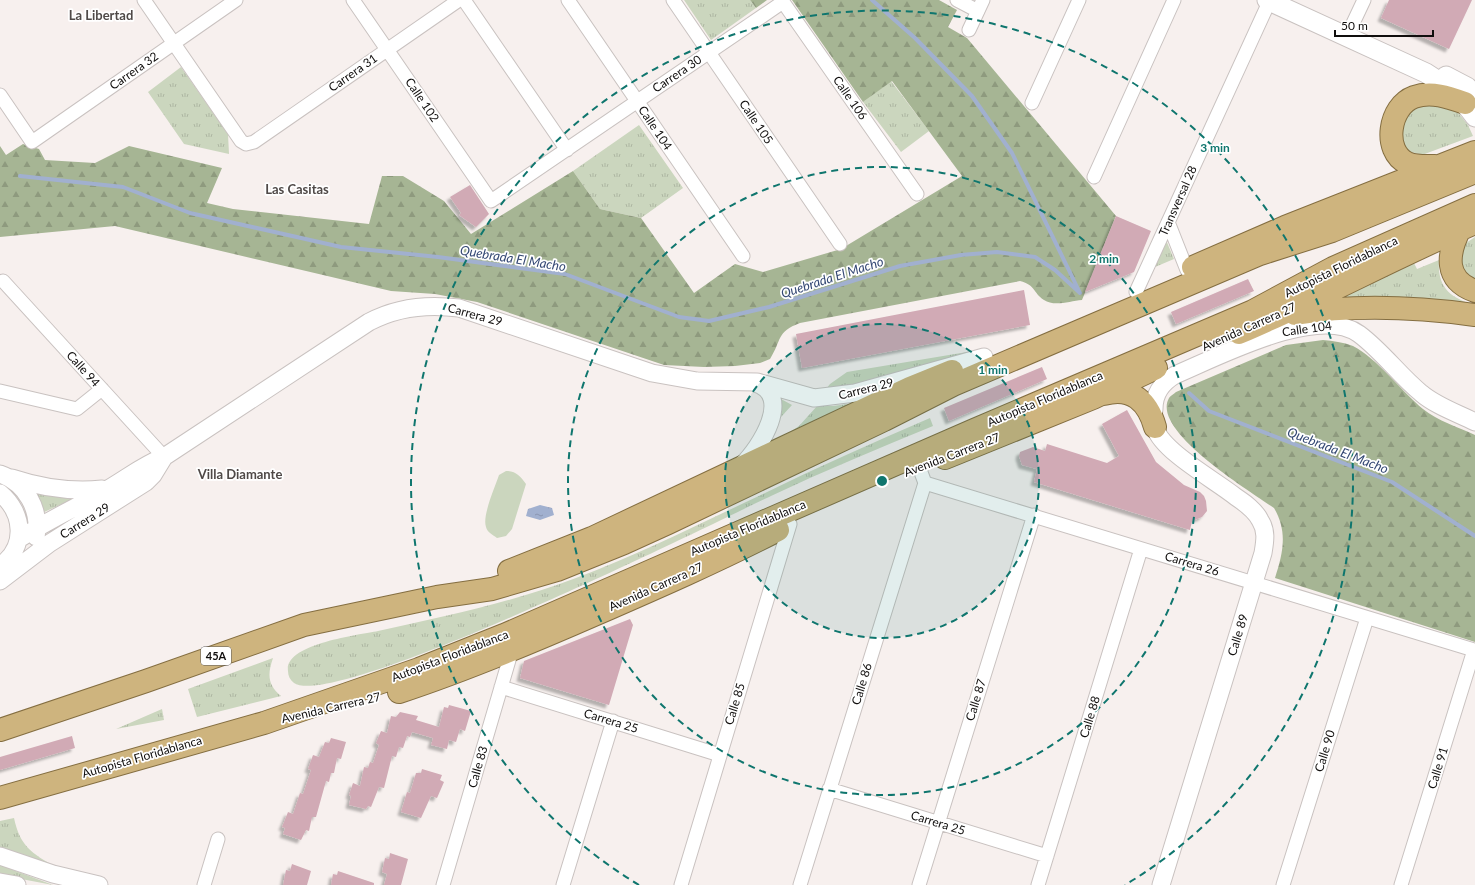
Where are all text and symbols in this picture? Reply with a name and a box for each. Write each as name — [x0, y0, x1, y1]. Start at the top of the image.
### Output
district label: La Libertad — [69, 7, 133, 23]
scale bar — [1335, 12, 1433, 38]
text: 50 m — [1341, 18, 1368, 33]
street label: Carrera 32 — [106, 48, 161, 93]
street label: Carrera 31 — [325, 50, 380, 95]
street label: Carrera 30 — [649, 52, 704, 95]
street label: Calle 106 — [830, 73, 871, 122]
street label: Calle 102 — [402, 75, 443, 125]
street label: Calle 105 — [736, 97, 777, 147]
street label: Calle 104 — [635, 103, 676, 153]
text: 3 min — [1200, 140, 1230, 155]
street label: Transversal 28 — [1155, 163, 1200, 238]
district label: Las Casitas — [265, 181, 329, 197]
street label: Autopista Floridablanca — [1282, 233, 1400, 300]
water label: Quebrada El Macho — [459, 242, 567, 274]
text: 2 min — [1089, 251, 1119, 266]
water label: Quebrada El Macho — [779, 253, 886, 301]
street label: Avenida Carrera 27 — [1199, 299, 1298, 354]
street label: Carrera 29 — [446, 300, 504, 329]
street label: Calle 104 — [1281, 318, 1333, 339]
street label: Calle 94 — [63, 348, 103, 390]
text: 1 min — [978, 362, 1008, 377]
street label: Autopista Floridablanca — [985, 367, 1105, 430]
street label: Carrera 29 — [837, 374, 895, 403]
water label: Quebrada El Macho — [1285, 423, 1391, 477]
street label: Avenida Carrera 27 — [902, 429, 1002, 480]
district label: Villa Diamante — [197, 466, 282, 482]
centre of rings — [875, 474, 889, 488]
street label: Autopista Floridablanca — [688, 496, 808, 559]
street label: Carrera 29 — [57, 499, 112, 542]
street label: Carrera 26 — [1163, 548, 1221, 579]
street label: Avenida Carrera 27 — [606, 559, 705, 614]
street label: Calle 89 — [1224, 612, 1251, 658]
street label: Autopista Floridablanca — [389, 626, 510, 685]
road number: 45A — [201, 647, 231, 665]
street label: Calle 86 — [848, 661, 875, 707]
street label: Calle 87 — [962, 677, 989, 723]
street label: Calle 85 — [721, 681, 748, 727]
street label: Avenida Carrera 27 — [280, 689, 382, 726]
street label: Calle 88 — [1076, 694, 1103, 740]
street label: Carrera 25 — [582, 705, 640, 736]
street label: Calle 90 — [1311, 728, 1338, 774]
street label: Autopista Floridablanca — [80, 732, 204, 781]
street label: Calle 83 — [464, 744, 491, 790]
street label: Calle 91 — [1424, 745, 1451, 791]
street label: Carrera 25 — [909, 807, 967, 838]

